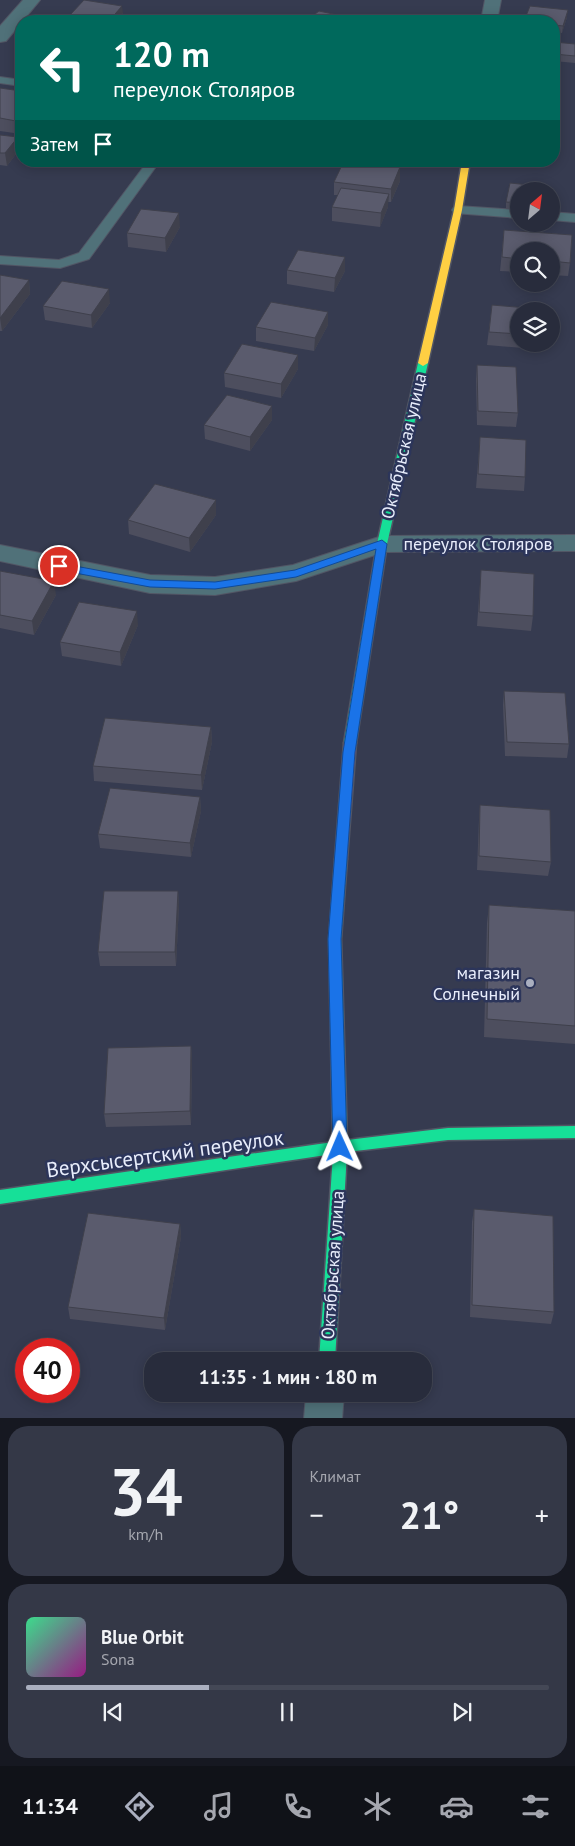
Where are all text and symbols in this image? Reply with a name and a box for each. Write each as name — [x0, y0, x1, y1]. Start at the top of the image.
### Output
text: 120 m — [113, 31, 210, 77]
icon: left — [30, 35, 95, 100]
text: переулок Столяров — [113, 75, 295, 103]
icon: arrive — [89, 130, 117, 158]
text: Затем — [30, 132, 79, 156]
north arrow — [510, 182, 560, 232]
map controls — [510, 182, 560, 352]
button: search — [510, 242, 560, 292]
button: layers — [510, 302, 560, 352]
street label: Октябрьская улица — [376, 371, 431, 521]
street label: переулок Столяров — [403, 532, 553, 555]
pin — [38, 545, 80, 587]
icon: arrive — [45, 552, 73, 580]
place label: магазин Солнечный — [433, 961, 520, 1005]
marker: магазин Солнечный — [524, 977, 536, 989]
position arrow — [313, 1120, 365, 1172]
street label: Верхсысертский переулок — [45, 1123, 285, 1184]
street label: Октябрьская улица — [316, 1190, 349, 1340]
speed limit sign: 40 — [15, 1338, 80, 1403]
text: 11:35 · 1 мин · 180 m — [199, 1365, 377, 1389]
text: 34 — [109, 1449, 183, 1533]
text: Климат — [310, 1466, 361, 1486]
text: 21° — [399, 1490, 459, 1539]
text: − — [310, 1496, 324, 1533]
text: + — [535, 1496, 549, 1533]
text: km/h — [128, 1524, 163, 1544]
text: Blue Orbit — [101, 1625, 184, 1649]
text: Sona — [101, 1649, 135, 1669]
icon: previous — [99, 1698, 127, 1726]
icon: pause — [273, 1698, 301, 1726]
icon: next — [448, 1698, 476, 1726]
icon: directions — [122, 1789, 157, 1824]
icon: music — [201, 1789, 236, 1824]
icon: phone — [280, 1789, 315, 1824]
icon: climate — [360, 1789, 395, 1824]
icon: car — [439, 1789, 474, 1824]
icon: filters — [518, 1789, 553, 1824]
text: 11:34 — [22, 1792, 78, 1820]

